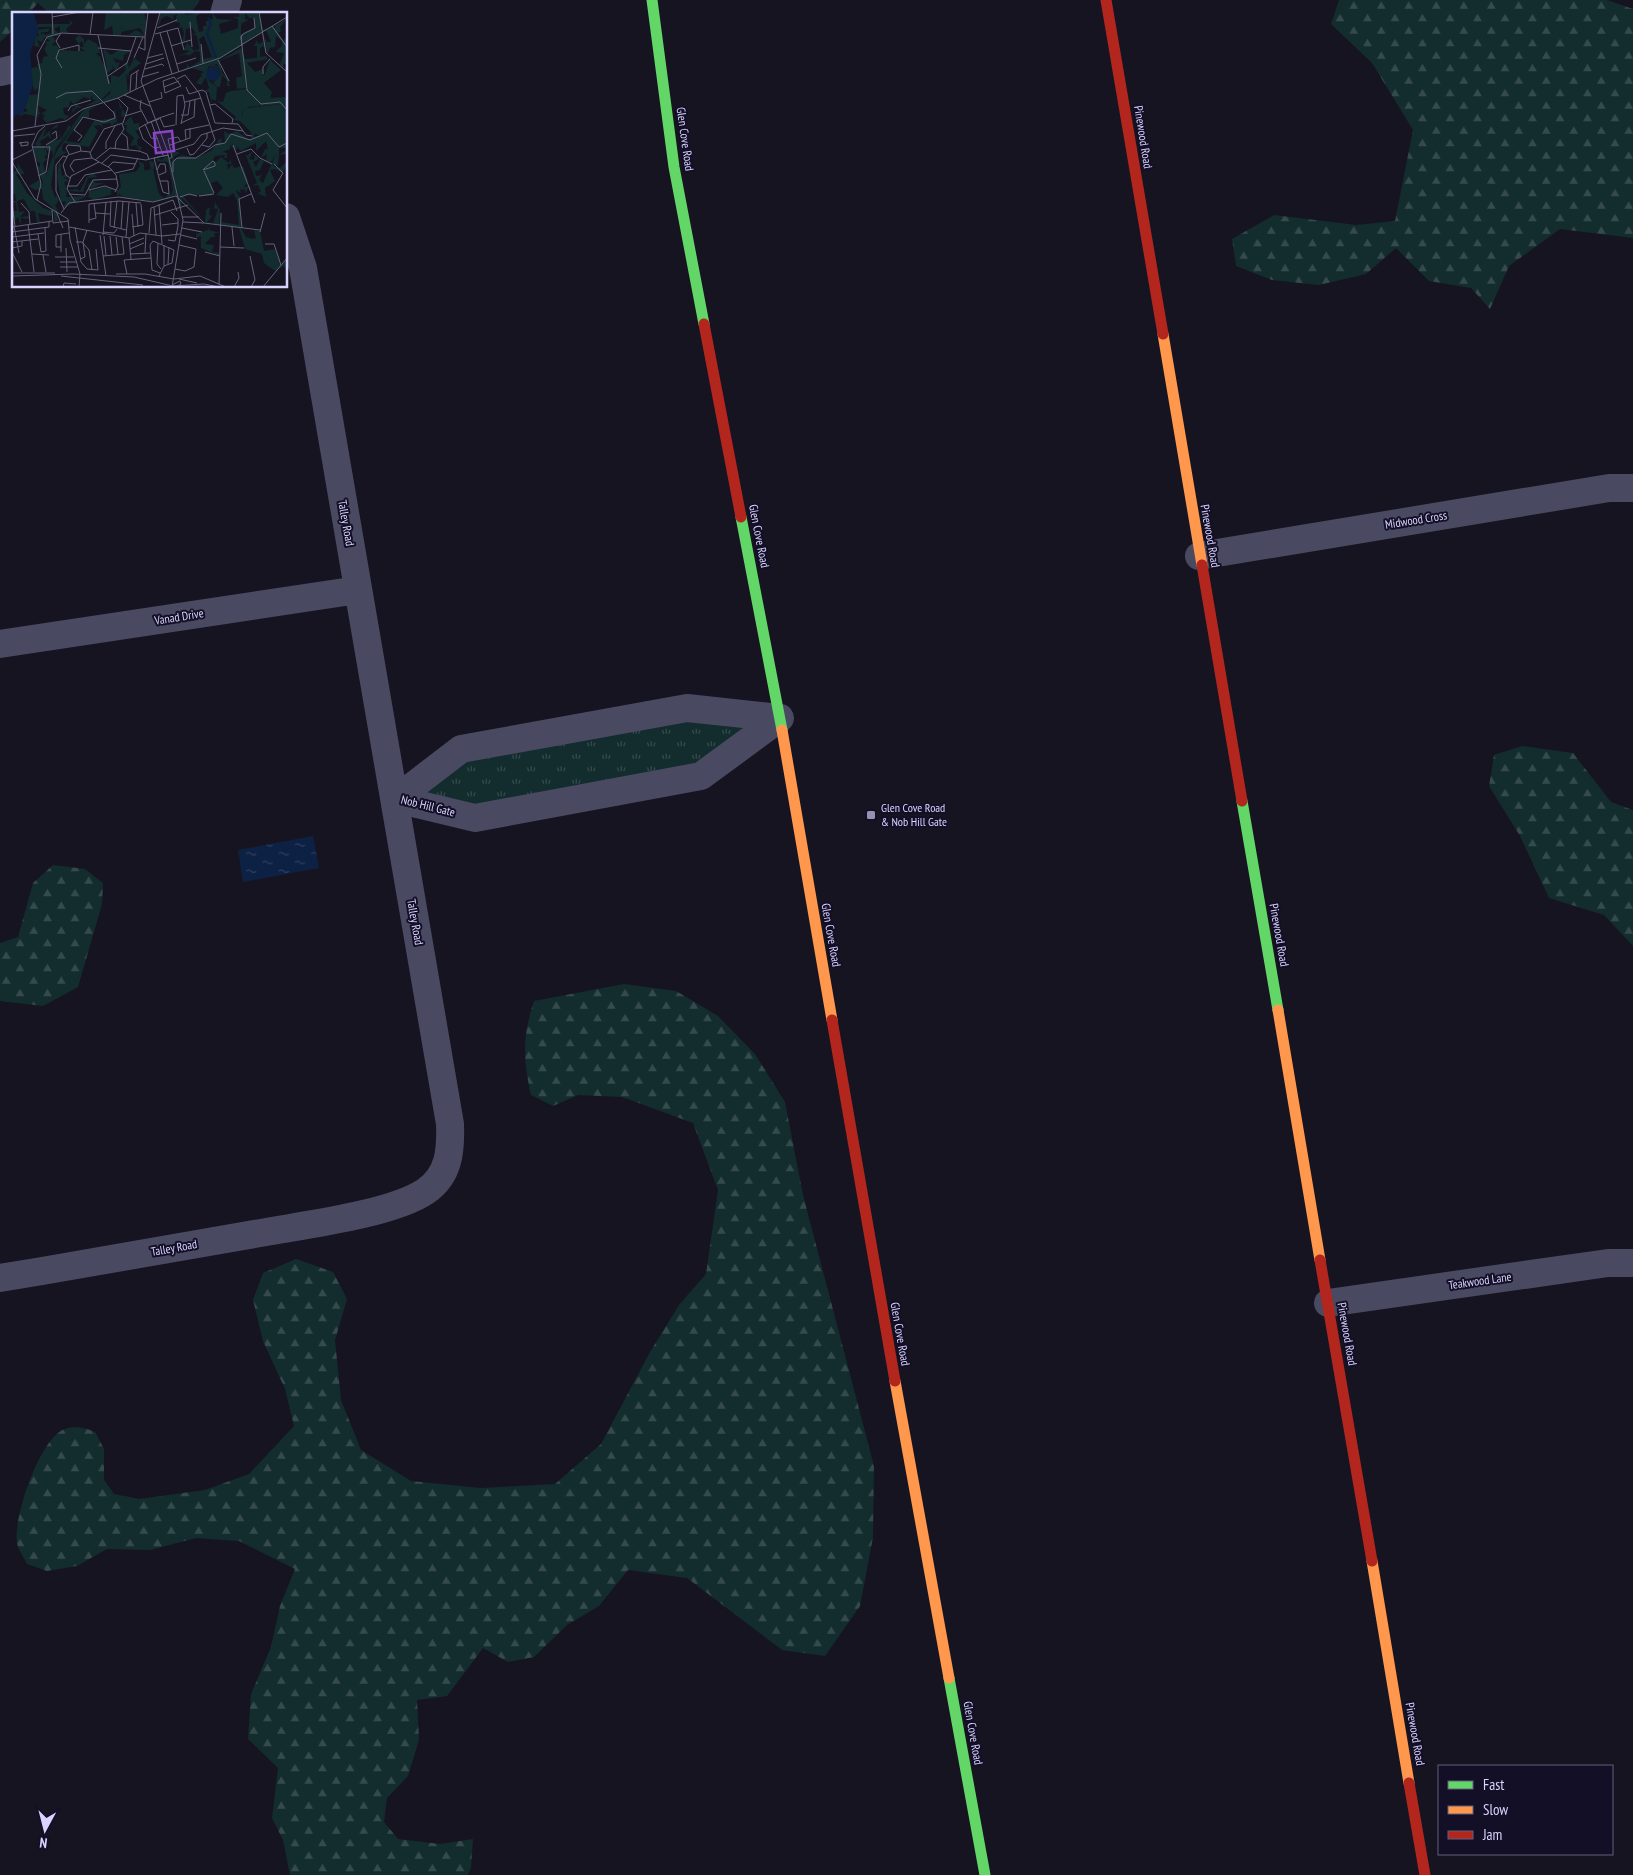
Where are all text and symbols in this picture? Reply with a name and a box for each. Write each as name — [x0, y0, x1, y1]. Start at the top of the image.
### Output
inset map — [12, 12, 288, 288]
street label: Pinewood Road — [1131, 104, 1156, 170]
street label: Glen Cove Road — [674, 106, 697, 172]
street label: Talley Road — [335, 499, 358, 547]
street label: Glen Cove Road — [746, 503, 773, 569]
street label: Pinewood Road — [1198, 503, 1223, 569]
street label: Midwood Cross — [1384, 507, 1448, 532]
street label: Vanad Drive — [152, 605, 205, 628]
street label: Nob Hill Gate — [399, 792, 457, 820]
place label: Glen Cove Road & Nob Hill Gate — [881, 800, 947, 829]
marker: Glen Cove Road & Nob Hill Gate — [865, 809, 877, 821]
street label: Talley Road — [404, 898, 427, 946]
street label: Glen Cove Road — [819, 902, 844, 968]
street label: Pinewood Road — [1267, 902, 1292, 968]
street label: Talley Road — [150, 1236, 198, 1259]
street label: Teakwood Lane — [1447, 1269, 1512, 1292]
street label: Glen Cove Road — [888, 1301, 913, 1367]
street label: Pinewood Road — [1335, 1301, 1360, 1367]
street label: Glen Cove Road — [961, 1700, 986, 1766]
street label: Pinewood Road — [1403, 1701, 1428, 1767]
legend — [1438, 1765, 1613, 1855]
text: Fast — [1483, 1775, 1504, 1794]
text: Slow — [1483, 1800, 1508, 1819]
north arrow — [20, 1805, 70, 1855]
text: Jam — [1482, 1825, 1502, 1844]
text: N — [39, 1834, 48, 1852]

